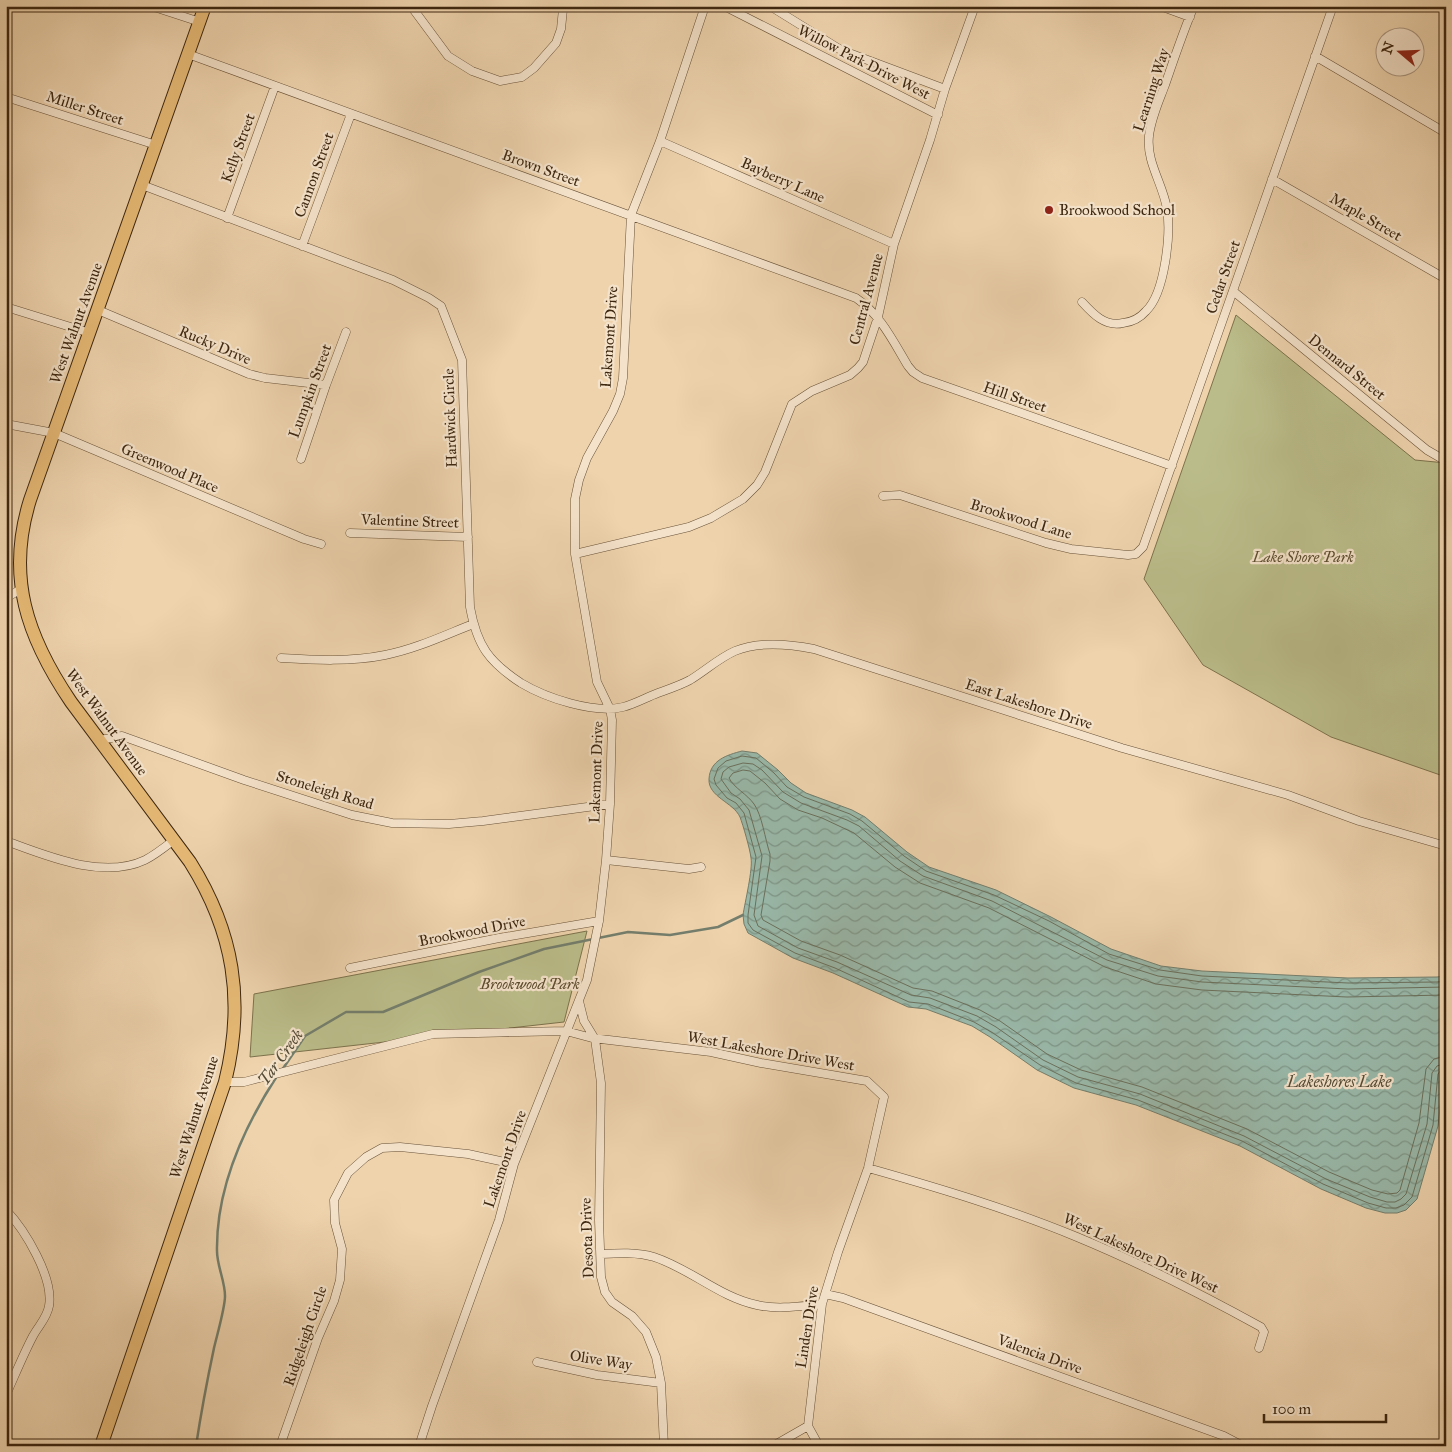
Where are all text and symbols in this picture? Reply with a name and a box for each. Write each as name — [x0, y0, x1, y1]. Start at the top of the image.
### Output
street label: Willow Park Drive West — [795, 21, 934, 103]
north arrow — [1374, 28, 1424, 78]
text: N — [1378, 39, 1398, 56]
street label: Learning Way — [1129, 45, 1173, 134]
street label: Miller Street — [44, 87, 126, 129]
street label: Kelly Street — [217, 110, 259, 185]
street label: Cannon Street — [290, 129, 338, 220]
street label: Brown Street — [500, 146, 583, 191]
street label: Bayberry Lane — [738, 153, 828, 207]
street label: Maple Street — [1327, 189, 1406, 245]
place label: Brookwood School — [1059, 201, 1176, 219]
marker: Brookwood School — [1043, 204, 1055, 216]
street label: Cedar Street — [1202, 237, 1244, 316]
street label: Central Avenue — [845, 251, 887, 347]
street label: West Walnut Avenue — [46, 260, 106, 386]
street label: Lakemont Drive — [596, 285, 622, 389]
street label: Rucky Drive — [176, 322, 254, 368]
street label: Dennard Street — [1305, 330, 1390, 404]
street label: Lumpkin Street — [285, 341, 336, 440]
street label: Hardwick Circle — [439, 368, 461, 468]
street label: Hill Street — [981, 378, 1050, 416]
street label: Greenwood Place — [118, 439, 222, 497]
street label: Brookwood Lane — [968, 495, 1074, 543]
street label: Valentine Street — [360, 510, 460, 532]
park label: Lake Shore Park — [1251, 548, 1354, 566]
street label: West Walnut Avenue — [62, 665, 152, 779]
street label: East Lakeshore Drive — [963, 675, 1095, 733]
street label: Lakemont Drive — [585, 721, 607, 823]
street label: Stoneleigh Road — [274, 767, 376, 813]
street label: Brookwood Drive — [417, 912, 527, 950]
park label: Brookwood Park — [479, 975, 580, 993]
water label: Tar Creek — [254, 1026, 307, 1089]
street label: West Lakeshore Drive West — [686, 1027, 857, 1075]
street label: West Walnut Avenue — [166, 1054, 222, 1180]
water label: Lakeshores Lake — [1286, 1072, 1392, 1091]
street label: Lakemont Drive — [480, 1108, 530, 1210]
street label: Desota Drive — [577, 1197, 597, 1279]
street label: West Lakeshore Drive West — [1060, 1209, 1222, 1297]
street label: Ridgeleigh Circle — [279, 1284, 331, 1388]
street label: Linden Drive — [792, 1285, 822, 1369]
street label: Valencia Drive — [994, 1330, 1085, 1378]
street label: Olive Way — [569, 1346, 634, 1374]
scale bar — [1264, 1392, 1387, 1424]
text: 100 m — [1272, 1400, 1312, 1418]

